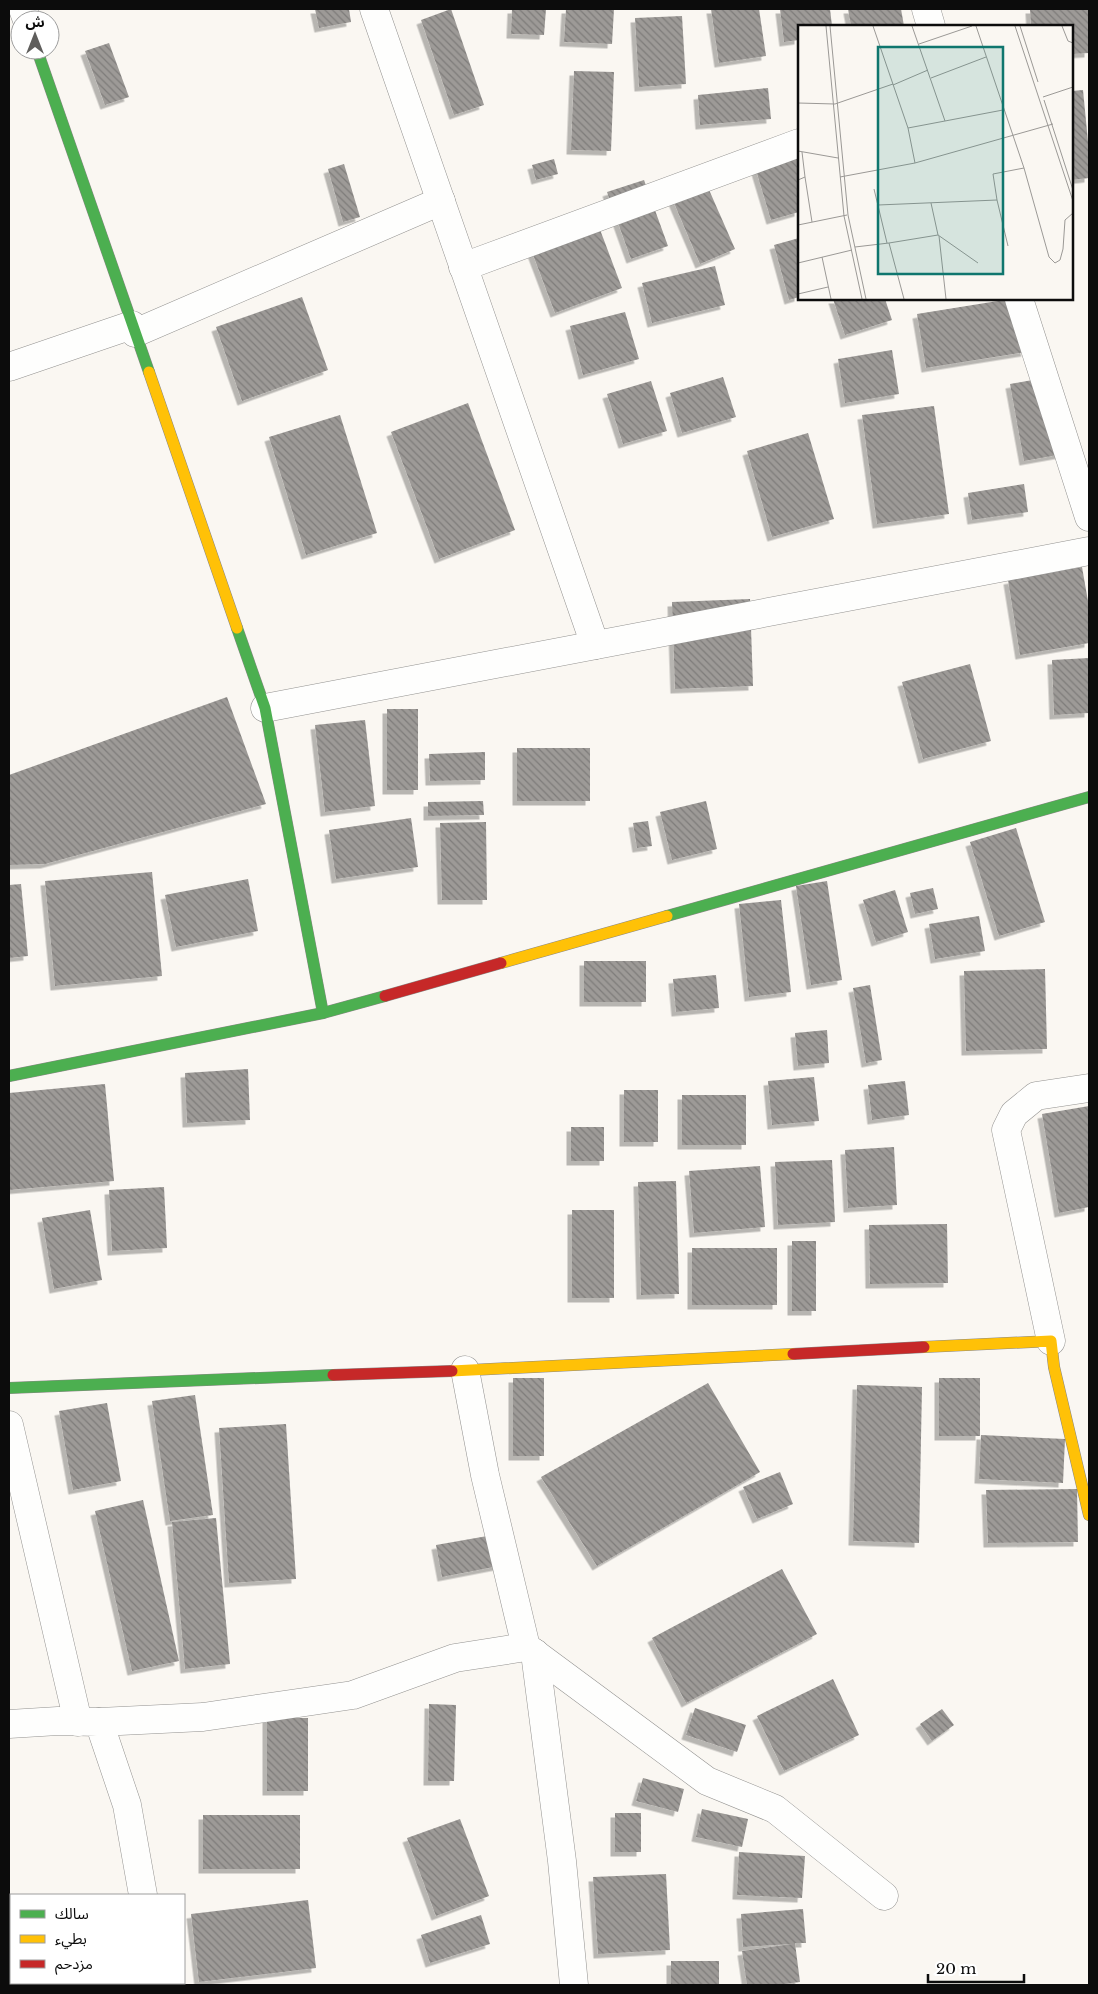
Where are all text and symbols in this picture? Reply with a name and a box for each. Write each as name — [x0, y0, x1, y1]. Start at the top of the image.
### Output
north arrow — [10, 10, 60, 60]
text: ش — [25, 13, 45, 31]
inset map — [798, 25, 1073, 300]
legend — [10, 1894, 185, 1984]
text: سالك — [55, 1904, 89, 1923]
text: بطيء — [55, 1929, 87, 1950]
scale bar — [928, 1952, 1024, 1984]
text: مزدحم — [55, 1954, 93, 1975]
text: 20 m — [936, 1959, 976, 1978]

